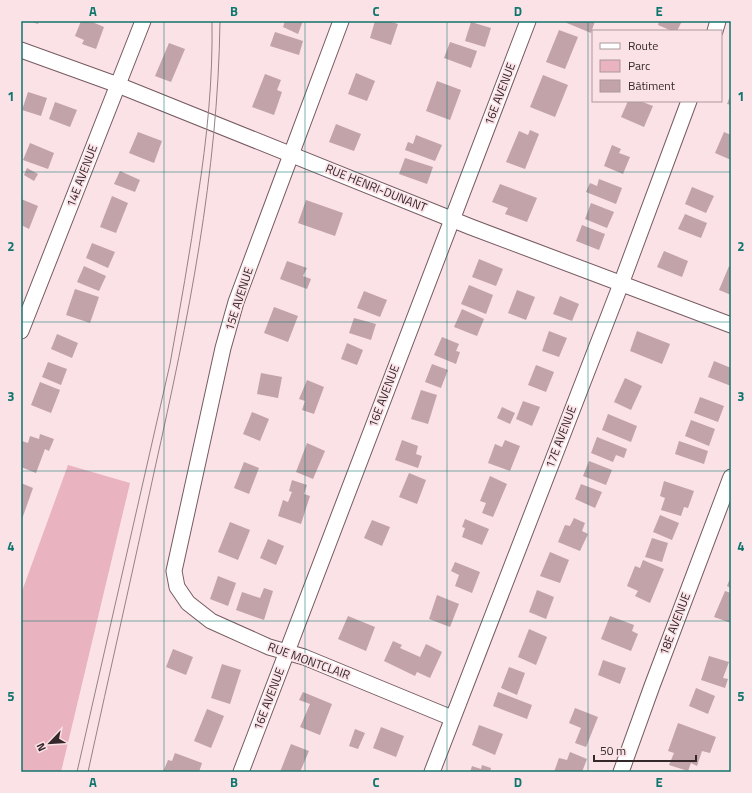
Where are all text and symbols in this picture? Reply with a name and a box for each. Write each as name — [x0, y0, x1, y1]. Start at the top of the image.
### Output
text: A — [89, 1, 97, 21]
text: B — [230, 1, 238, 21]
text: C — [372, 1, 380, 21]
text: D — [514, 1, 522, 21]
text: E — [655, 1, 663, 21]
legend — [592, 30, 722, 102]
text: Route — [628, 36, 658, 55]
text: Parc — [628, 56, 650, 75]
street label: 16E AVENUE — [479, 59, 520, 128]
text: Bâtiment — [628, 76, 676, 95]
text: 1 — [7, 86, 15, 106]
text: 1 — [737, 86, 745, 106]
street label: 14E AVENUE — [61, 141, 102, 210]
street label: RUE HENRI-DUNANT — [323, 158, 430, 217]
text: 2 — [7, 236, 15, 256]
text: 2 — [737, 236, 745, 256]
street label: 15E AVENUE — [219, 264, 258, 333]
street label: 16E AVENUE — [363, 361, 404, 430]
text: 3 — [7, 386, 15, 406]
text: 3 — [737, 386, 745, 406]
street label: 17E AVENUE — [540, 402, 581, 471]
text: 4 — [7, 536, 15, 556]
text: 4 — [737, 536, 745, 556]
street label: 18E AVENUE — [654, 589, 695, 658]
street label: RUE MONTCLAIR — [265, 637, 353, 684]
street label: 16E AVENUE — [248, 664, 289, 733]
text: 5 — [7, 686, 15, 706]
text: 5 — [737, 686, 745, 706]
north arrow — [30, 723, 70, 763]
scale bar — [594, 737, 696, 763]
text: N — [32, 740, 50, 754]
text: 50 m — [600, 741, 626, 760]
text: A — [89, 772, 97, 792]
text: B — [230, 772, 238, 792]
text: C — [372, 772, 380, 792]
text: D — [514, 772, 522, 792]
text: E — [655, 772, 663, 792]

